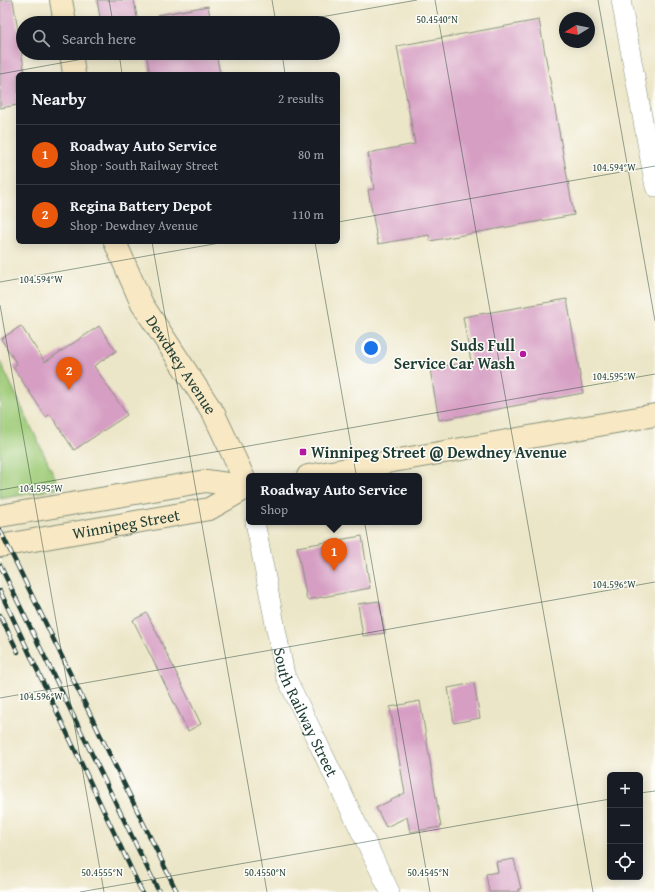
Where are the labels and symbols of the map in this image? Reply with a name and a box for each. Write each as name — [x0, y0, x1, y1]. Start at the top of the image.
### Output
text: 50.4540°N — [416, 12, 458, 27]
north arrow — [559, 12, 595, 48]
text: 104.594°W — [592, 160, 636, 175]
text: 104.594°W — [19, 272, 63, 287]
street label: Dewdney Avenue — [140, 310, 223, 419]
place label: Suds Full Service Car Wash — [394, 333, 516, 375]
your location — [361, 338, 381, 358]
marker: Suds Full Service Car Wash — [518, 349, 528, 359]
pin: 2 — [56, 357, 82, 390]
text: 104.595°W — [592, 369, 636, 384]
place label: Winnipeg Street @ Dewdney Avenue — [311, 440, 567, 464]
marker: Winnipeg Street @ Dewdney Avenue — [298, 447, 308, 457]
text: 104.595°W — [19, 481, 63, 496]
street label: Winnipeg Street — [70, 502, 182, 545]
pin: 1 — [321, 538, 347, 571]
text: 104.596°W — [592, 577, 636, 592]
street label: South Railway Street — [268, 646, 345, 781]
text: 104.596°W — [19, 689, 63, 704]
text: 50.4555°N — [81, 865, 123, 880]
text: 50.4550°N — [244, 865, 286, 880]
text: 50.4545°N — [407, 865, 449, 880]

